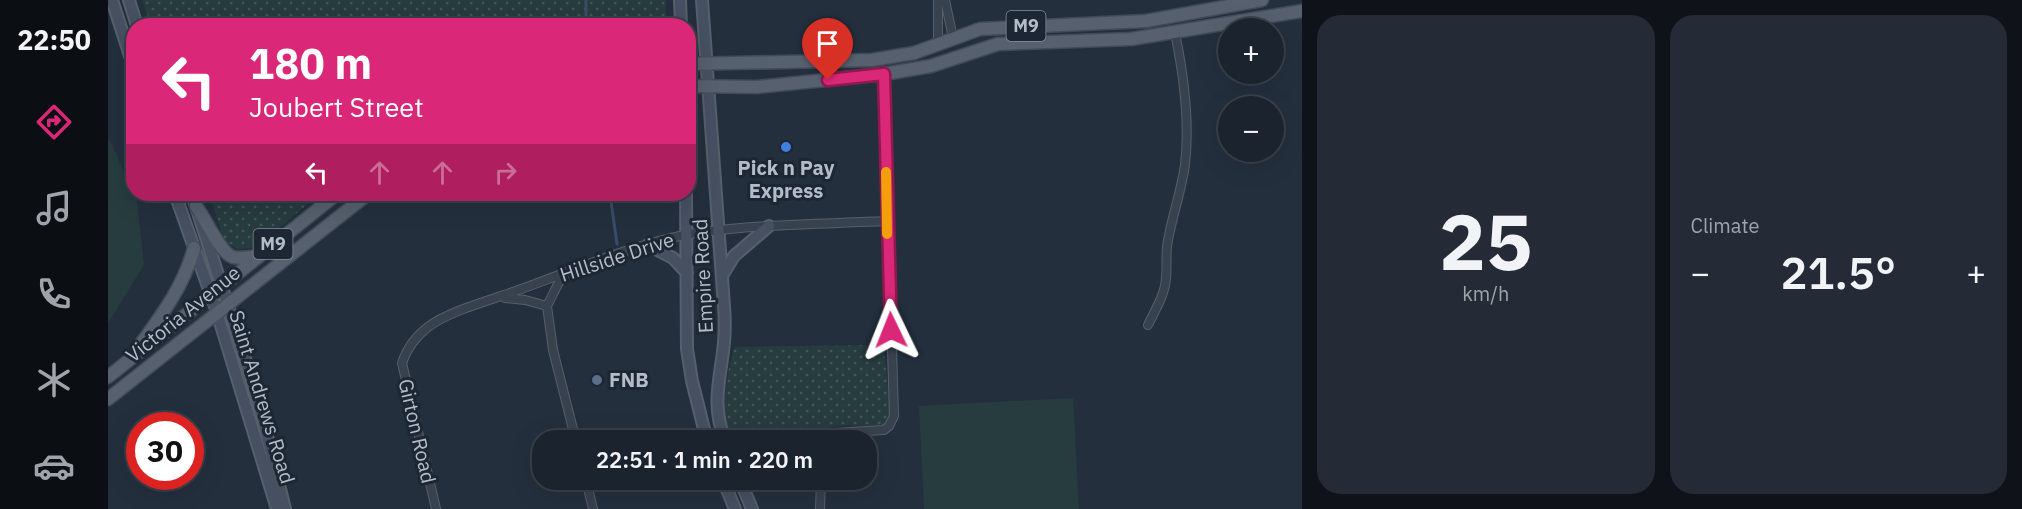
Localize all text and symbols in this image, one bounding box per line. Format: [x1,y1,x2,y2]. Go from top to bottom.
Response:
road number: M9 [1006,11,1046,41]
pin [802,18,853,80]
map controls [1218,18,1284,162]
button: + [1218,18,1284,84]
text: 22:50 [17,22,91,57]
icon: arrive [811,27,844,60]
text: 180 m [249,36,372,91]
icon: left [150,42,228,120]
text: Joubert Street [249,89,424,124]
button: − [1218,96,1284,162]
icon: directions [33,101,75,143]
marker: Pick n Pay Express [779,140,793,154]
place label: Pick n Pay Express [738,154,835,204]
icon: left [300,156,333,189]
icon: ahead [363,156,396,189]
icon: ahead [426,156,459,189]
icon: right [489,156,522,189]
icon: music [33,187,75,229]
text: 25 [1439,190,1533,291]
text: Climate [1691,212,1759,239]
street label: Empire Road [686,218,719,334]
street label: Hillside Drive [556,225,677,288]
road number: M9 [254,229,292,259]
text: 21.5° [1780,243,1896,301]
text: − [1691,251,1710,294]
text: + [1966,251,1986,294]
street label: Victoria Avenue [120,259,246,368]
icon: phone [33,273,75,315]
text: km/h [1462,280,1509,307]
position arrow [859,298,923,362]
street label: Saint Andrews Road [223,307,302,487]
icon: climate [33,359,75,401]
place label: FNB [609,366,649,393]
marker: FNB [590,373,604,387]
street label: Girton Road [392,376,443,486]
speed limit sign: 30 [126,412,204,490]
icon: car [33,445,75,487]
text: 22:51 · 1 min · 220 m [596,445,813,474]

